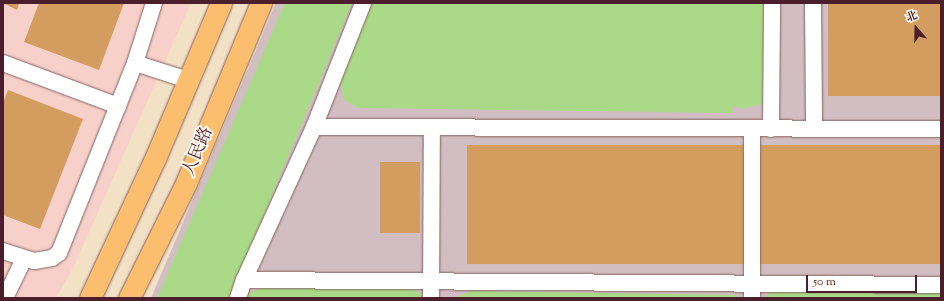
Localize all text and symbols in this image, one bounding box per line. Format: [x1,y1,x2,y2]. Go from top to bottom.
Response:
text: 北 [904,7,920,26]
north arrow [896,8,936,48]
street label: 人民路 [180,125,218,179]
scale bar [808,267,919,293]
text: 50 m [813,273,836,291]

